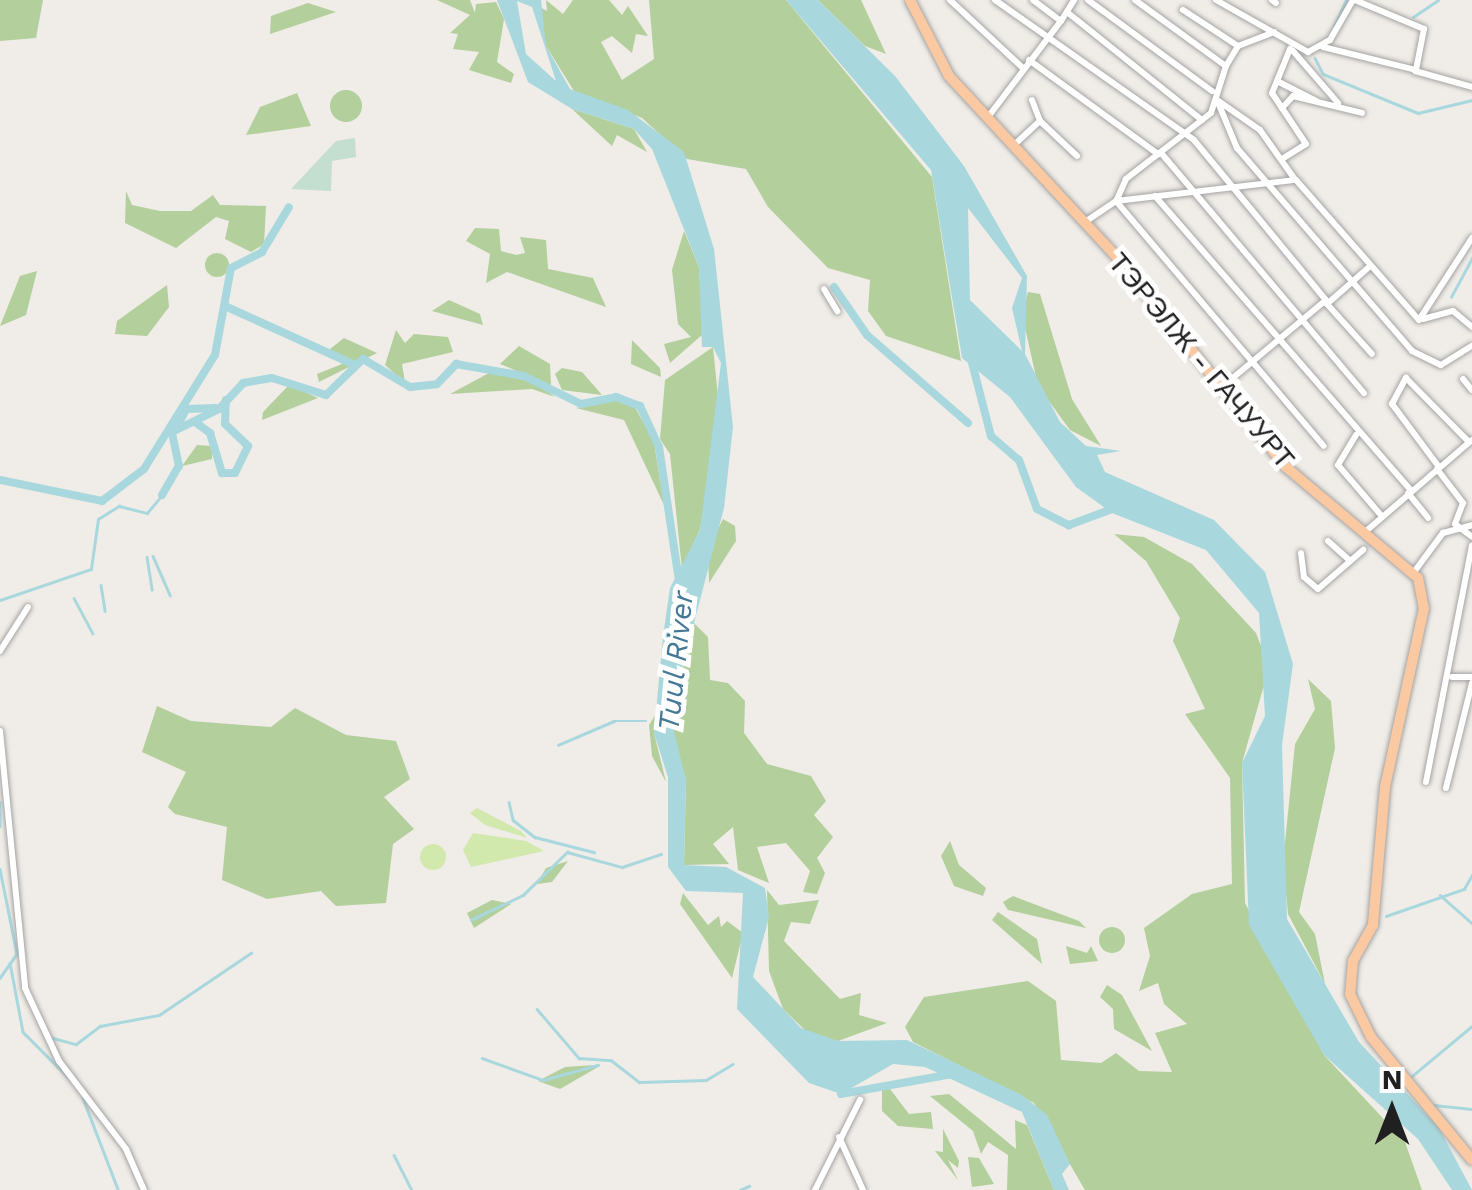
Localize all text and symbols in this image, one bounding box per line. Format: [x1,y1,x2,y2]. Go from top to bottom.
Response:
street label: ТЭРЭЛЖ - ГАЧУУРТ [1101,246,1301,476]
water label: Tuul River [651,589,701,733]
north arrow [1342,1060,1442,1160]
text: N [1382,1063,1402,1096]

